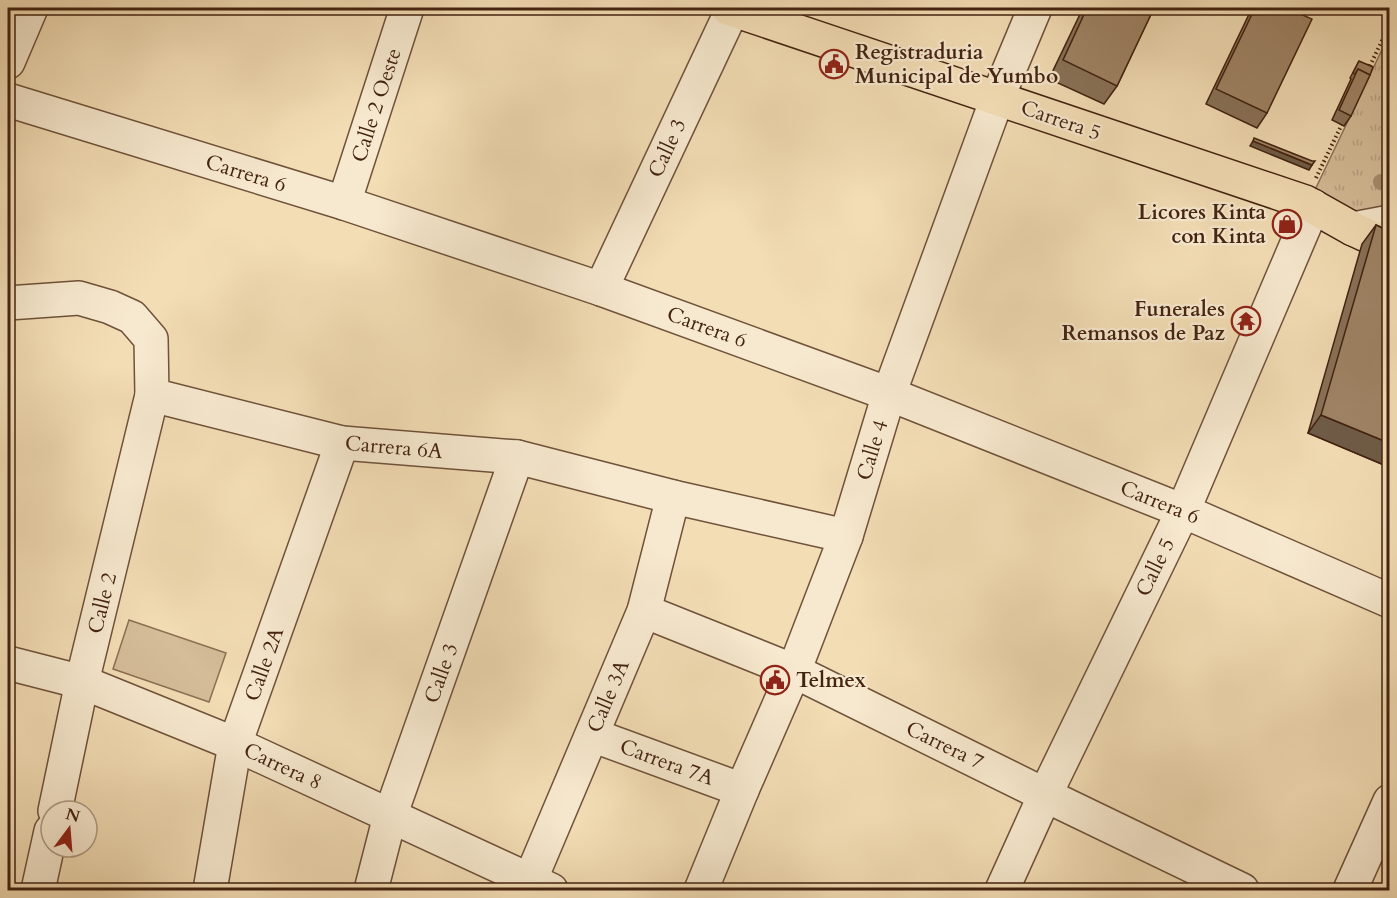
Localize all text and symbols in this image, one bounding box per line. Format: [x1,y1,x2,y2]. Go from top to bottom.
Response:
place label: Registraduria Municipal de Yumbo [855,38,1058,91]
street label: Calle 2 Oeste [344,44,409,166]
public building icon: Registraduria Municipal de Yumbo [818,48,850,80]
street label: Carrera 5 [1017,93,1105,148]
street label: Calle 3 [641,114,694,182]
street label: Carrera 6 [202,147,290,199]
place label: Licores Kinta con Kinta [1138,198,1267,251]
shop icon: Licores Kinta con Kinta [1271,208,1303,240]
place label: Funerales Remansos de Paz [1061,295,1226,348]
street label: Carrera 6 [663,300,751,355]
temple icon: Funerales Remansos de Paz [1230,305,1262,337]
street label: Calle 4 [850,416,895,484]
street label: Carrera 6A [344,429,444,466]
street label: Carrera 6 [1116,473,1204,531]
street label: Calle 5 [1129,533,1182,601]
street label: Calle 2 [81,569,124,637]
street label: Calle 2A [238,623,291,705]
street label: Calle 3 [417,639,466,707]
street label: Calle 3A [580,655,637,737]
public building icon: Telmex [759,664,791,696]
place label: Telmex [796,666,867,695]
street label: Carrera 7 [901,714,989,777]
street label: Carrera 7A [616,732,718,793]
street label: Carrera 8 [239,736,327,797]
north arrow [39,799,99,859]
text: N [63,803,83,828]

